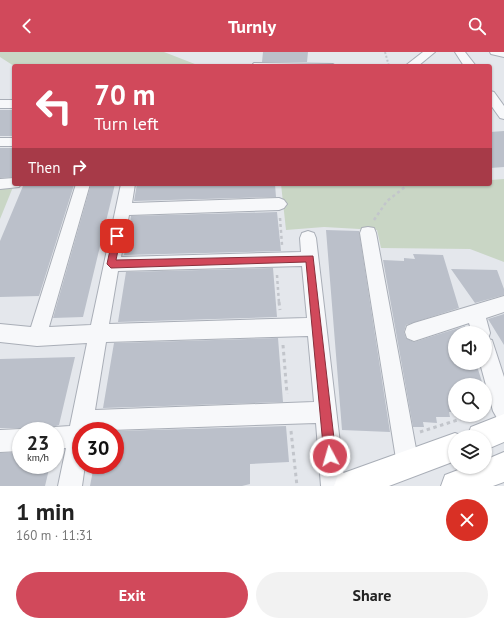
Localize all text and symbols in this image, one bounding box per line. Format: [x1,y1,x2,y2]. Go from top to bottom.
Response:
icon: back [16,15,38,37]
text: Turnly [228,15,276,38]
icon: search [466,15,488,37]
text: 70 m [94,76,155,113]
icon: left [28,80,80,132]
text: Turn left [94,112,159,135]
icon: right [68,156,90,178]
text: Then [28,158,60,177]
pin [100,219,134,253]
icon: arrive [106,225,128,247]
map controls [448,326,492,474]
button: sound [448,326,492,370]
button: search [448,378,492,422]
speed limit sign: 30 [72,422,124,474]
text: 23 [27,430,49,456]
button: layers [448,430,492,474]
position arrow [309,435,351,477]
text: km/h [27,451,49,464]
text: 1 min [16,496,75,527]
button: close [446,499,488,541]
text: 160 m · 11:31 [16,527,93,544]
button: Exit [16,572,248,618]
button: Share [256,572,488,618]

